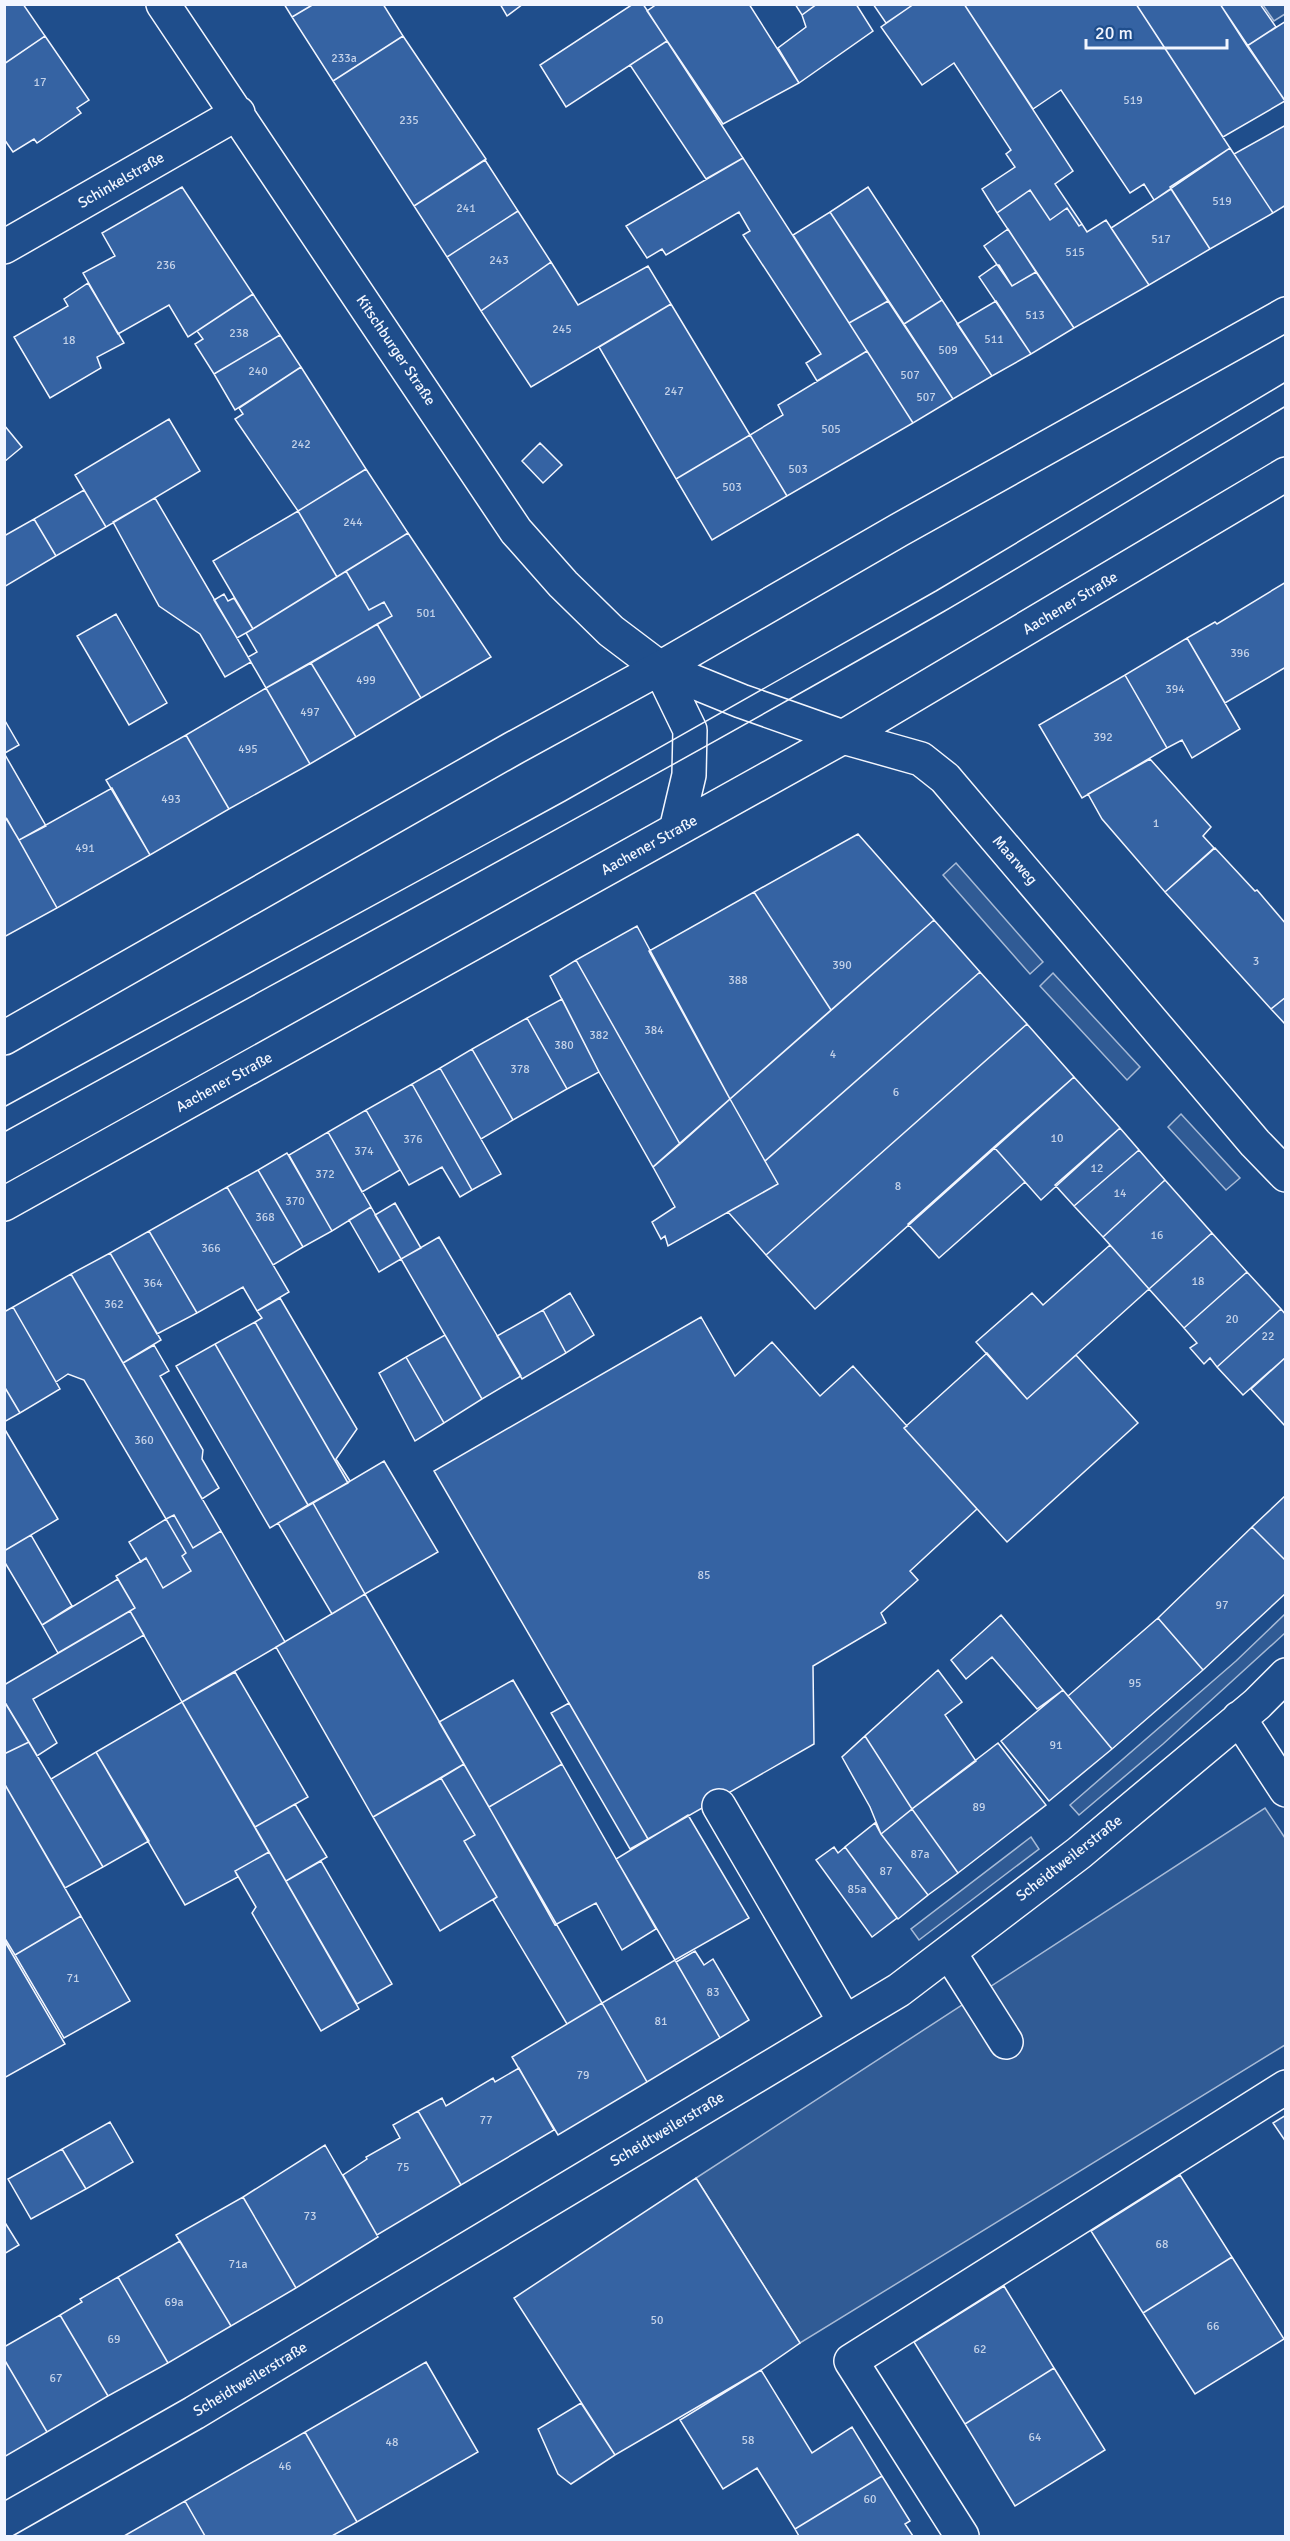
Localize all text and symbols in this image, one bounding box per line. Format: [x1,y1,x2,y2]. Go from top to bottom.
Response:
scale bar [1086,12,1227,50]
text: 20 m [1095,22,1133,44]
house number: 233a [331,51,357,66]
house number: 17 [34,75,46,90]
house number: 519 [1123,93,1143,108]
house number: 235 [399,113,419,128]
street label: Schinkelstraße [75,148,167,212]
house number: 519 [1212,194,1232,209]
house number: 241 [456,201,476,216]
house number: 517 [1151,232,1171,247]
house number: 515 [1065,245,1085,260]
house number: 243 [489,253,509,268]
house number: 236 [156,258,176,273]
street label: Kitschburger Straße [352,291,440,409]
house number: 513 [1025,308,1045,323]
house number: 245 [552,322,572,337]
house number: 238 [229,326,249,341]
house number: 511 [984,332,1004,347]
house number: 18 [63,333,75,348]
house number: 509 [938,343,958,358]
house number: 240 [248,364,268,379]
house number: 507 [900,368,920,383]
house number: 247 [664,384,684,399]
house number: 507 [916,390,936,405]
house number: 505 [821,422,841,437]
house number: 242 [291,437,311,452]
house number: 503 [788,462,808,477]
house number: 503 [722,480,742,495]
house number: 244 [343,515,363,530]
street label: Aachener Straße [1019,568,1121,638]
house number: 501 [416,606,436,621]
house number: 396 [1230,646,1250,661]
house number: 499 [356,673,376,688]
house number: 394 [1165,682,1185,697]
house number: 497 [300,705,320,720]
house number: 392 [1093,730,1113,745]
house number: 495 [238,742,258,757]
house number: 493 [161,792,181,807]
street label: Aachener Straße [598,811,700,879]
house number: 1 [1153,816,1159,831]
street label: Maarweg [989,832,1041,888]
house number: 491 [75,841,95,856]
house number: 3 [1253,954,1259,969]
house number: 390 [832,958,852,973]
house number: 388 [728,973,748,988]
house number: 384 [644,1023,664,1038]
house number: 382 [589,1028,609,1043]
house number: 380 [554,1038,574,1053]
house number: 4 [830,1047,837,1062]
street label: Aachener Straße [173,1048,275,1116]
house number: 378 [510,1062,530,1077]
house number: 6 [893,1085,899,1100]
house number: 10 [1051,1131,1063,1146]
house number: 376 [403,1132,423,1147]
house number: 374 [354,1144,374,1159]
house number: 12 [1091,1161,1103,1176]
house number: 372 [315,1167,335,1182]
house number: 8 [895,1179,901,1194]
house number: 14 [1114,1186,1127,1201]
house number: 370 [285,1194,305,1209]
house number: 368 [255,1210,275,1225]
house number: 16 [1151,1228,1163,1243]
house number: 366 [201,1241,221,1256]
house number: 18 [1192,1274,1204,1289]
house number: 364 [143,1276,163,1291]
house number: 362 [104,1297,124,1312]
house number: 20 [1226,1312,1238,1327]
house number: 22 [1262,1329,1274,1344]
house number: 360 [134,1433,154,1448]
house number: 85 [698,1568,710,1583]
house number: 97 [1216,1598,1228,1613]
house number: 95 [1129,1676,1141,1691]
house number: 91 [1050,1738,1062,1753]
house number: 89 [973,1800,985,1815]
street label: Scheidtweilerstraße [1012,1811,1126,1905]
house number: 87a [910,1847,930,1862]
house number: 87 [880,1864,892,1879]
house number: 85a [847,1882,867,1897]
house number: 71 [67,1971,79,1986]
house number: 83 [707,1985,719,2000]
house number: 81 [655,2014,667,2029]
house number: 79 [577,2068,589,2083]
street label: Scheidtweilerstraße [607,2088,727,2170]
house number: 77 [480,2113,492,2128]
house number: 75 [397,2160,409,2175]
house number: 73 [304,2209,316,2224]
house number: 68 [1156,2237,1168,2252]
house number: 71a [228,2257,248,2272]
house number: 69a [164,2295,184,2310]
house number: 50 [651,2313,663,2328]
house number: 66 [1207,2319,1219,2334]
house number: 69 [108,2332,120,2347]
street label: Scheidtweilerstraße [190,2338,310,2420]
house number: 62 [974,2342,986,2357]
house number: 67 [50,2371,62,2386]
house number: 64 [1029,2430,1042,2445]
house number: 58 [742,2433,754,2448]
house number: 48 [386,2435,398,2450]
house number: 46 [279,2459,291,2474]
house number: 60 [864,2492,876,2507]

